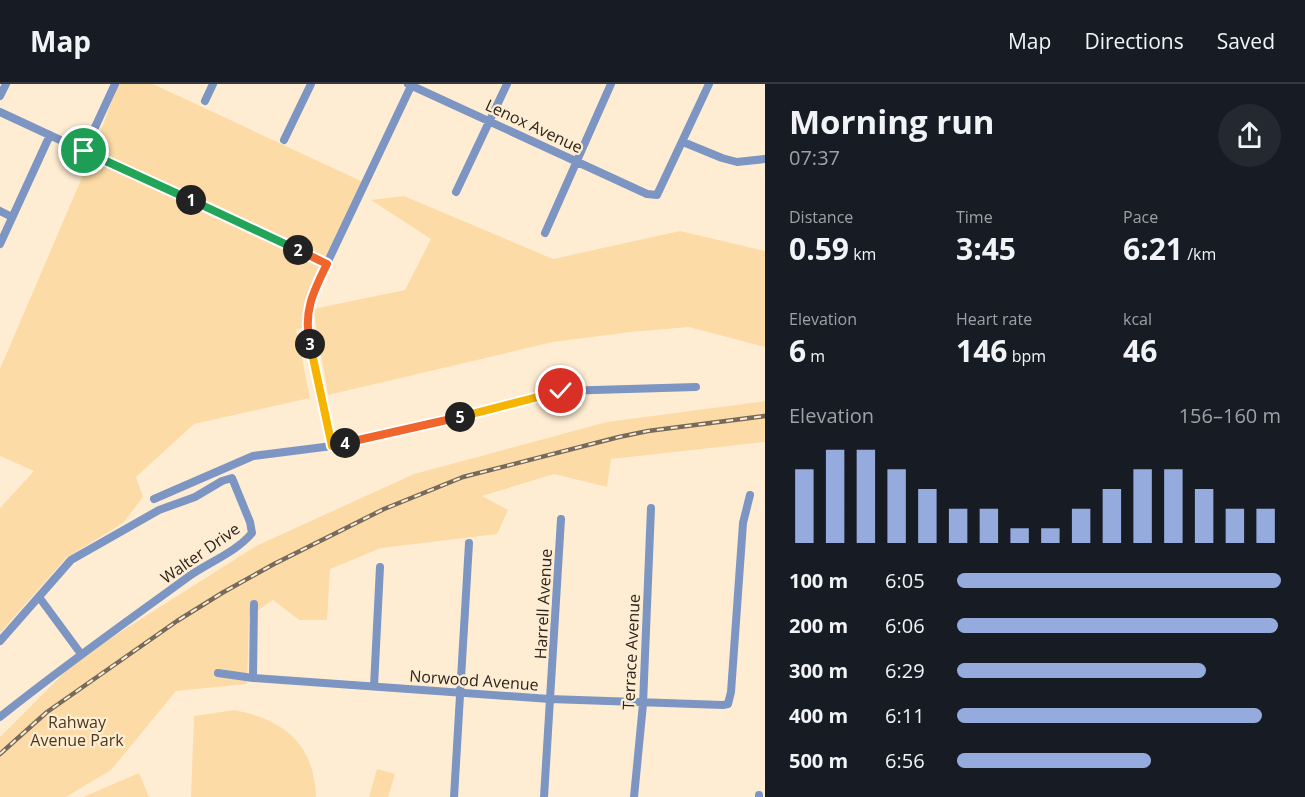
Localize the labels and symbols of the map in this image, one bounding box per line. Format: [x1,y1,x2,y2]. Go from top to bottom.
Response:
street label: Lenox Avenue [482,94,586,158]
pin [58,125,109,176]
pin: 1 [176,185,206,215]
pin: 2 [283,235,313,265]
pin: 3 [295,329,325,359]
pin [535,365,586,416]
pin: 5 [445,402,475,432]
pin: 4 [330,428,360,458]
street label: Walter Drive [156,518,244,588]
street label: Harrell Avenue [529,548,557,660]
street label: Terrace Avenue [617,593,645,711]
street label: Norwood Avenue [409,665,539,695]
park label: Rahway Avenue Park [30,711,124,751]

